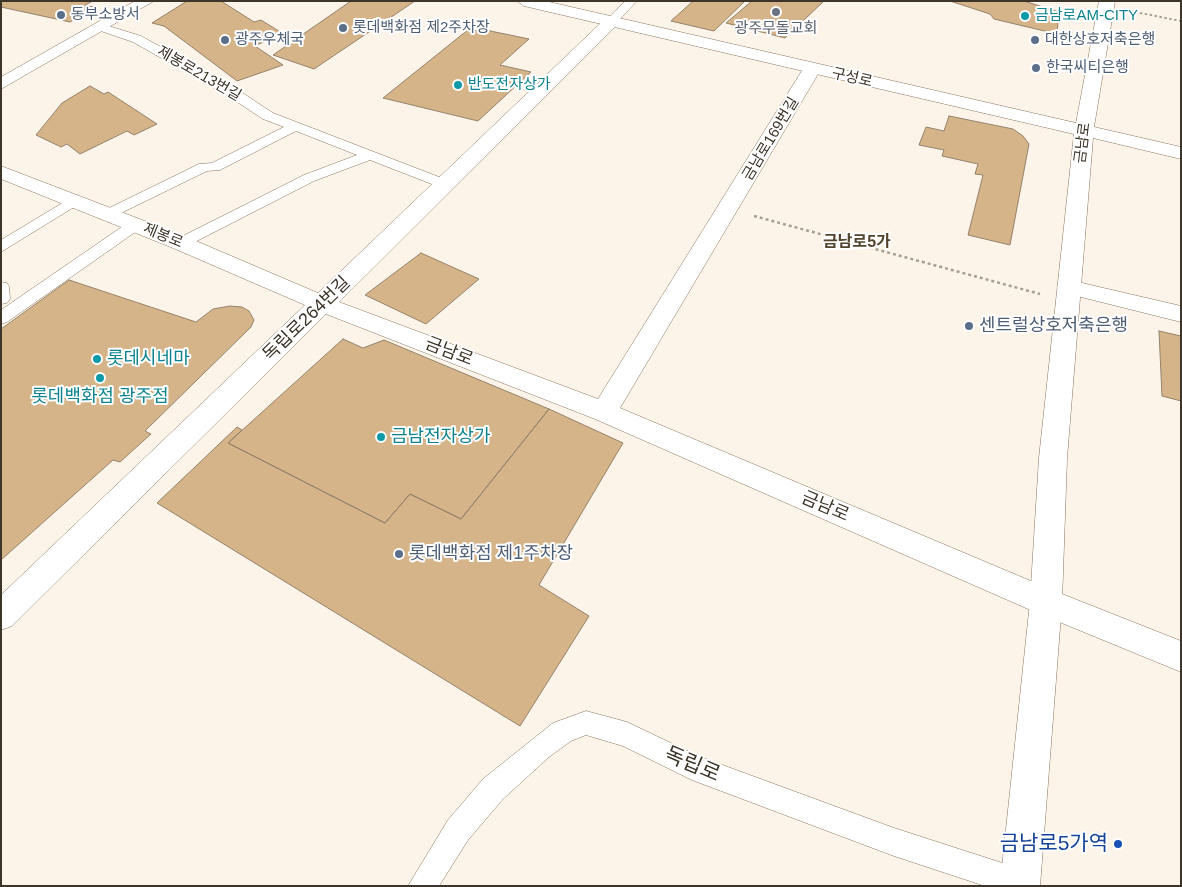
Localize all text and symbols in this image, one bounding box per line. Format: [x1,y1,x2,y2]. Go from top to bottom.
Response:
place label: 동부소방서 [71,6,140,24]
marker: 광주무돌교회 [770,6,782,18]
place label: 금남로AM-CITY [1035,7,1138,25]
marker: 동부소방서 [55,9,67,21]
marker: 금남로AM-CITY [1019,10,1031,22]
place label: 롯데백화점 제2주차장 [353,19,490,37]
place label: 광주무돌교회 [735,20,817,38]
marker: 롯데백화점 제2주차장 [337,22,349,34]
place label: 광주우체국 [235,31,304,49]
place label: 대한상호저축은행 [1045,31,1155,49]
marker: 광주우체국 [219,34,231,46]
marker: 대한상호저축은행 [1029,34,1041,46]
street label: 제봉로213번길 [154,43,244,105]
place label: 한국씨티은행 [1046,59,1129,77]
marker: 한국씨티은행 [1030,62,1042,74]
street label: 구성로 [830,65,874,91]
place label: 반도전자상가 [468,76,551,94]
marker: 반도전자상가 [452,79,464,91]
street label: 금남로169번길 [739,94,803,184]
street label: 금남로 [1072,121,1094,165]
street label: 제봉로 [140,220,186,252]
district label: 금남로5가 [823,233,891,253]
street label: 독립로264번길 [259,272,355,366]
place label: 센트럴상호저축은행 [979,315,1128,337]
marker: 센트럴상호저축은행 [963,320,975,332]
street label: 금남로 [422,333,476,371]
place label: 롯데시네마 [107,348,190,370]
marker: 롯데시네마 [91,353,103,365]
marker: 롯데백화점 광주점 [94,372,106,384]
place label: 롯데백화점 광주점 [31,386,169,408]
place label: 금남전자상가 [391,426,490,448]
marker: 금남전자상가 [375,431,387,443]
street label: 금남로 [798,487,852,527]
place label: 롯데백화점 제1주차장 [409,543,573,565]
marker: 롯데백화점 제1주차장 [393,548,405,560]
street label: 독립로 [660,742,724,788]
place label: 금남로5가역 [1000,831,1108,857]
marker: 금남로5가역 [1112,838,1124,850]

